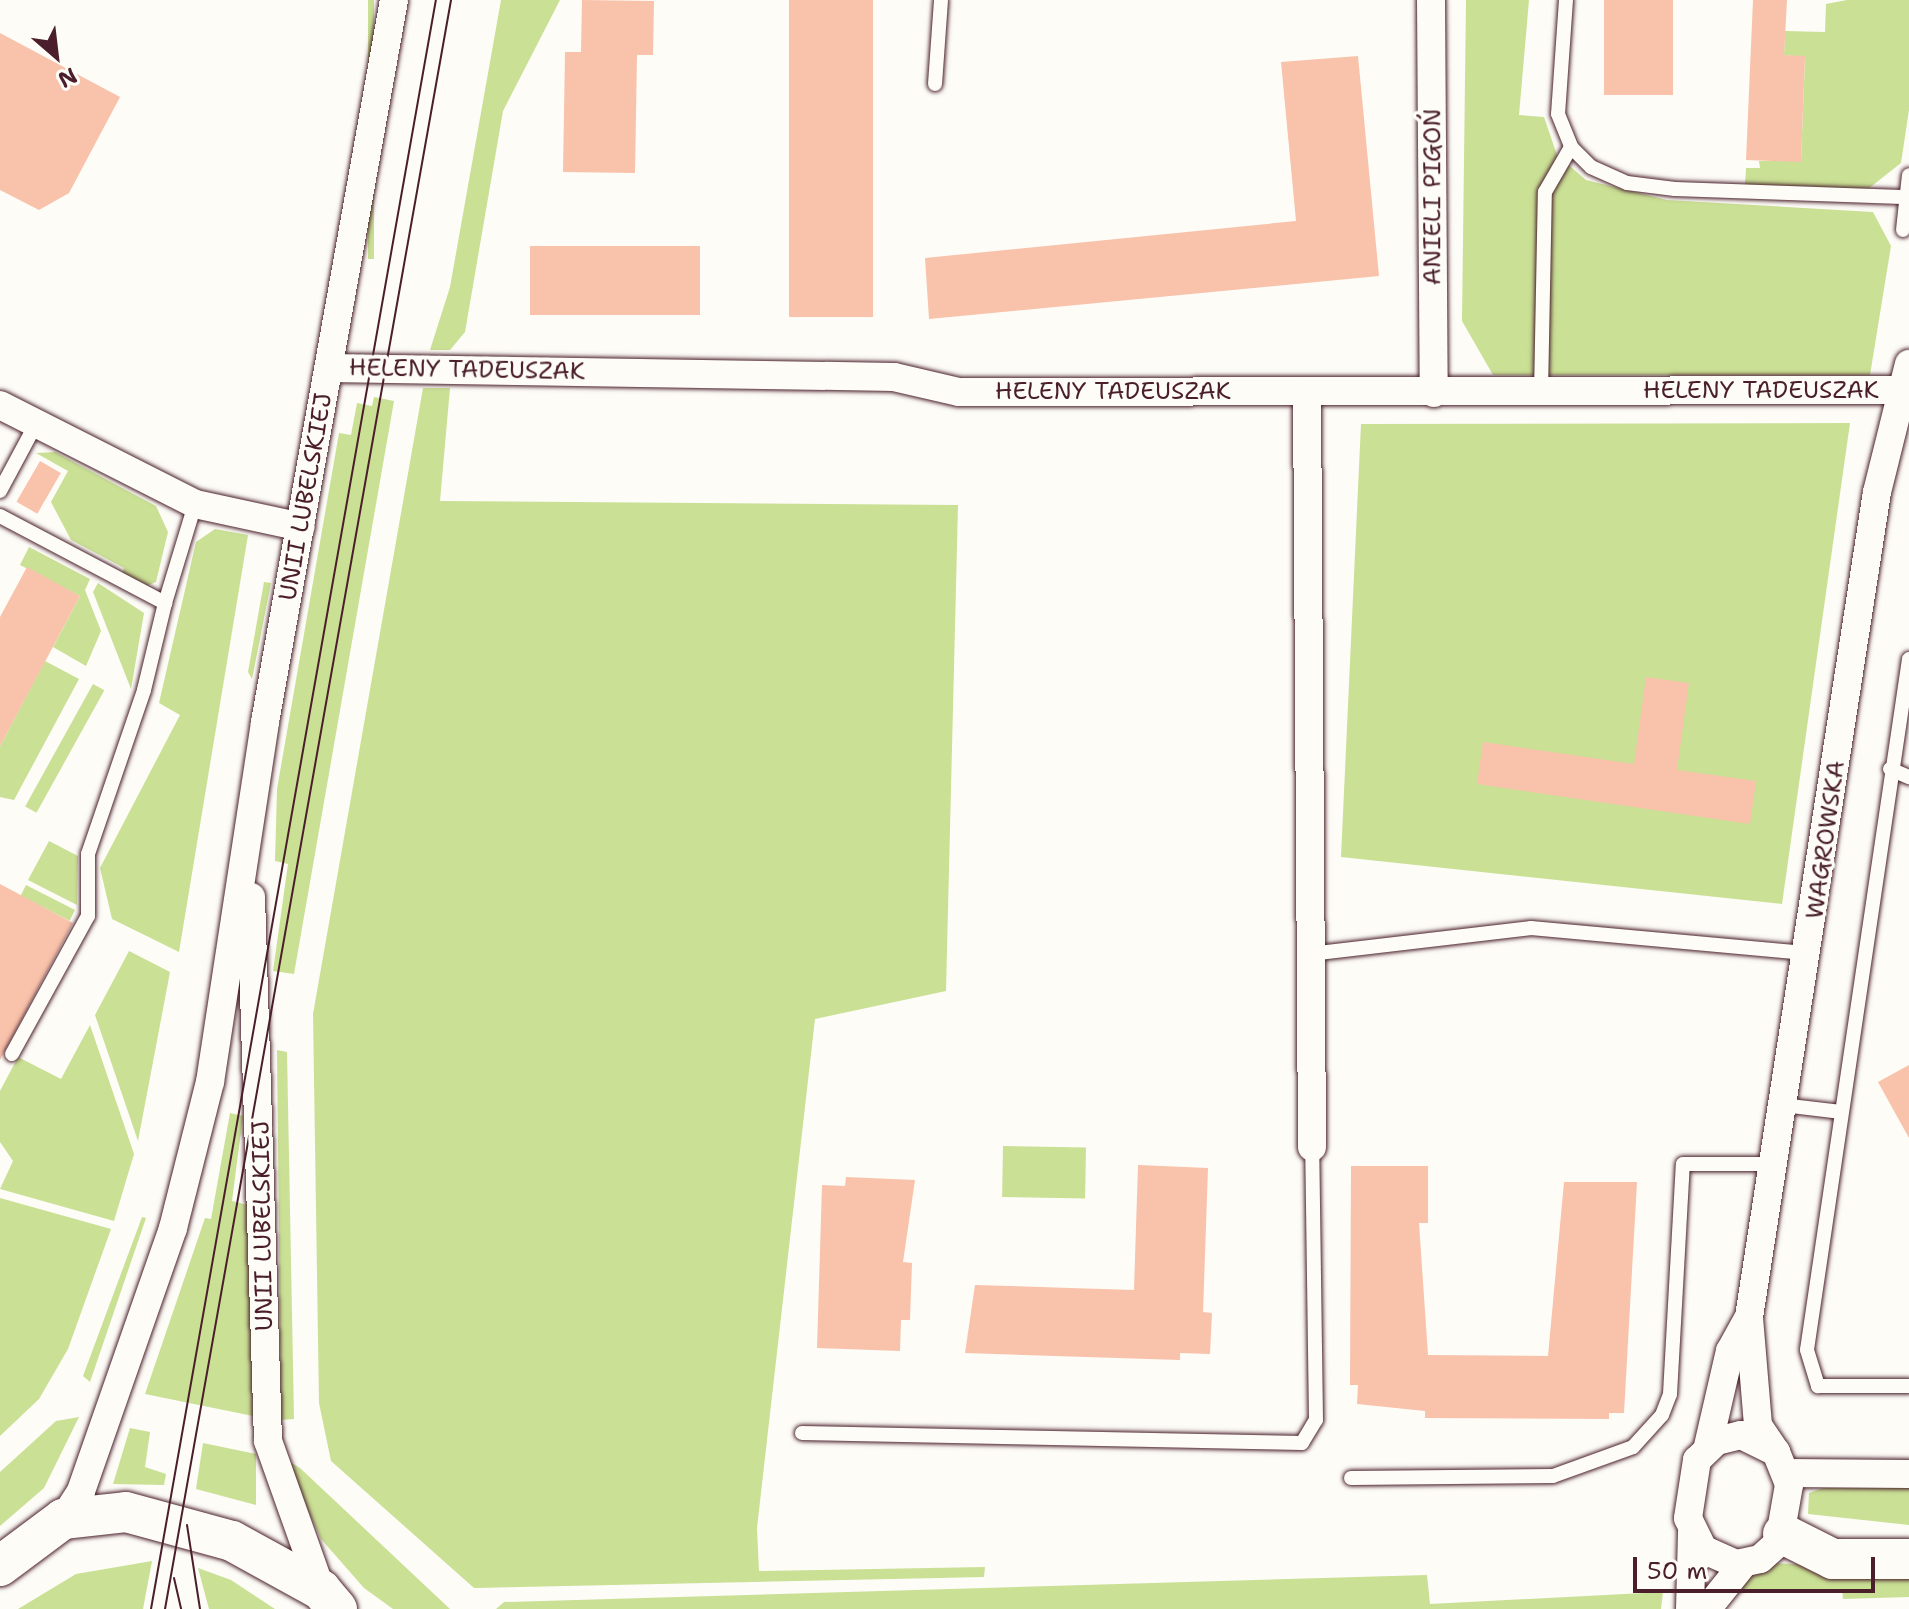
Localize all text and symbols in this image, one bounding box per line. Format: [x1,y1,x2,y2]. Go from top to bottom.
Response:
north arrow [16,16,96,96]
text: N [53,61,82,95]
street label: ANIELI PIGOŃ [1419,109,1447,285]
street label: HELENY TADEUSZAK [349,354,585,386]
street label: HELENY TADEUSZAK [1643,377,1879,405]
street label: HELENY TADEUSZAK [995,378,1231,406]
street label: UNII LUBELSKIEJ [274,391,338,603]
street label: WAGROWSKA [1801,759,1851,921]
street label: UNII LUBELSKIEJ [247,1121,279,1331]
scale bar [1637,1541,1879,1591]
text: 50 m [1647,1555,1707,1587]

